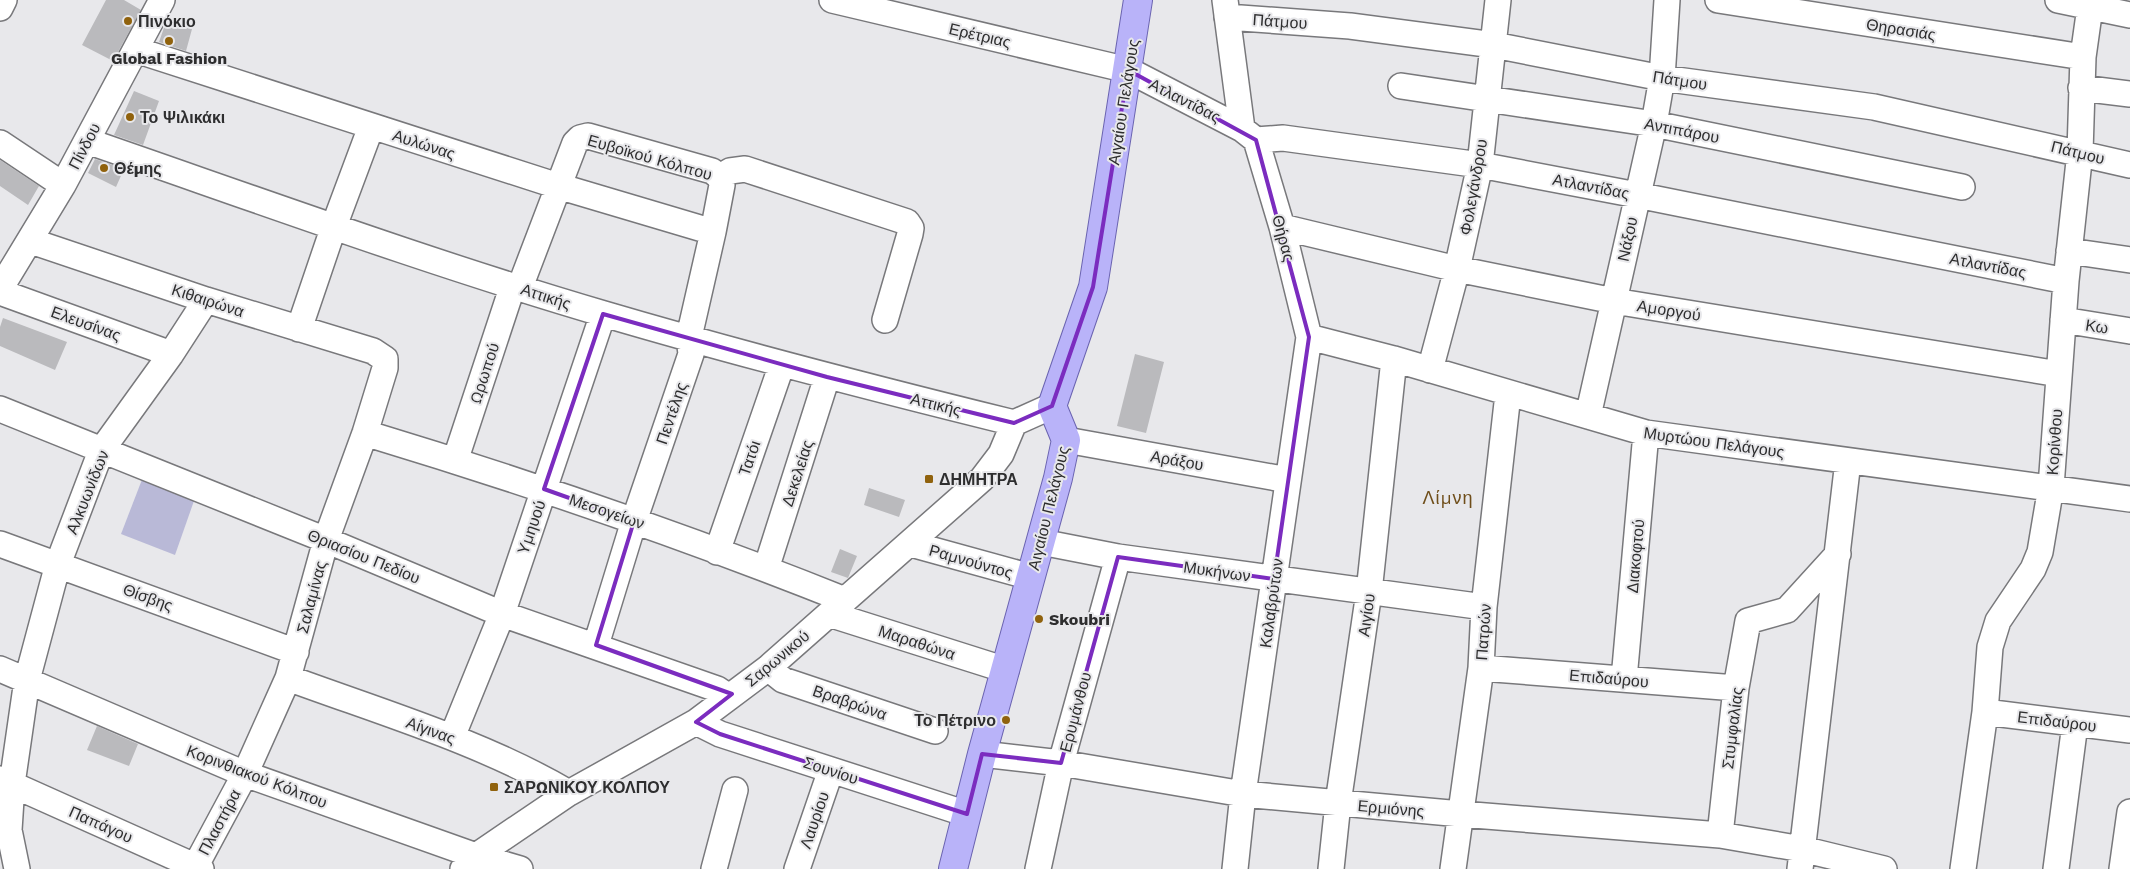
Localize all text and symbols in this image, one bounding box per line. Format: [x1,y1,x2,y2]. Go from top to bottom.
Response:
street label: Πάτμου [1252,10,1308,33]
place label: Πινόκιο [138,12,196,31]
marker: Πινόκιο [122,15,134,27]
street label: Θηρασιάς [1865,15,1937,44]
street label: Ερέτριας [947,19,1013,52]
marker: Global Fashion [163,35,175,47]
street label: Αιγαίου Πελάγους [1104,38,1143,166]
place label: Global Fashion [111,49,227,68]
street label: Πάτμου [1651,67,1708,94]
street label: Ατλαντίδας [1146,74,1224,127]
place label: Το Ψιλικάκι [140,108,225,127]
marker: Το Ψιλικάκι [124,111,136,123]
street label: Αντιπάρου [1643,114,1721,147]
street label: Πίνδου [64,120,104,173]
street label: Αυλώνας [390,125,458,164]
street label: Ευβοϊκού Κόλπου [585,131,714,184]
street label: Φολεγάνδρου [1456,137,1491,237]
street label: Πάτμου [2049,137,2107,168]
place label: Θέμης [114,159,162,178]
marker: Θέμης [98,162,110,174]
street label: Ατλαντίδας [1551,170,1631,203]
street label: Θήρας [1268,213,1299,264]
street label: Νάξου [1613,215,1641,263]
street label: Ατλαντίδας [1948,249,2028,282]
street label: Αττικής [518,279,574,314]
street label: Κιθαιρώνα [169,280,246,321]
street label: Αμοργού [1636,296,1702,325]
street label: Ελευσίνας [48,302,124,345]
street label: Κω [2084,315,2110,338]
street label: Ωρωπού [466,340,503,406]
street label: Πεντέλης [652,379,691,447]
street label: Αττικής [909,389,963,420]
street label: Κορίνθου [2043,408,2066,476]
street label: Μυρτώου Πελάγους [1642,423,1786,462]
street label: Δεκελείας [778,437,817,509]
street label: Τατόι [735,438,764,478]
street label: Αιγαίου Πελάγους [1024,444,1073,572]
street label: Αράξου [1149,446,1205,474]
street label: Αλκυωνίδων [62,447,113,537]
place label: ΔΗΜΗΤΡΑ [939,470,1018,489]
marker: ΔΗΜΗΤΡΑ [923,473,935,485]
district label: Λίμνη [1422,487,1474,508]
street label: Μεσογείων [567,490,647,533]
street label: Υμηυού [513,498,550,557]
street label: Διακοφτού [1623,518,1648,594]
street label: Θριασίου Πεδίου [305,525,423,588]
street label: Ραμνούντος [927,540,1015,583]
street label: Μυκήνων [1182,557,1252,586]
street label: Καλαβρύτων [1256,557,1287,649]
street label: Σαλαμίνας [293,558,330,636]
street label: Θίσβης [120,580,176,615]
street label: Αιγίου [1354,592,1379,638]
street label: Πατρών [1472,603,1495,661]
place label: Skoubri [1049,610,1110,629]
marker: Skoubri [1033,613,1045,625]
street label: Μαραθώνα [876,621,958,664]
street label: Σαρωνικού [741,626,813,691]
street label: Επιδαύρου [1568,666,1649,691]
street label: Ερυμάνθου [1056,670,1095,754]
street label: Βραβρώνα [810,681,889,724]
street label: Στυμφαλίας [1718,686,1747,770]
street label: Επιδαύρου [2016,707,2098,736]
place label: Το Πέτρινο [914,711,996,730]
street label: Αίγινας [404,713,458,748]
marker: Το Πέτρινο [1000,714,1012,726]
street label: Κορινθιακού Κόλπου [184,741,330,812]
street label: Σουνίου [801,753,861,788]
place label: ΣΑΡΩΝΙΚΟΥ ΚΟΛΠΟΥ [504,778,670,797]
marker: ΣΑΡΩΝΙΚΟΥ ΚΟΛΠΟΥ [488,781,500,793]
street label: Πλαστήρα [194,786,245,858]
street label: Λαυρίου [796,789,833,851]
street label: Ερμιόνης [1357,796,1425,821]
street label: Παπάγου [66,802,135,847]

